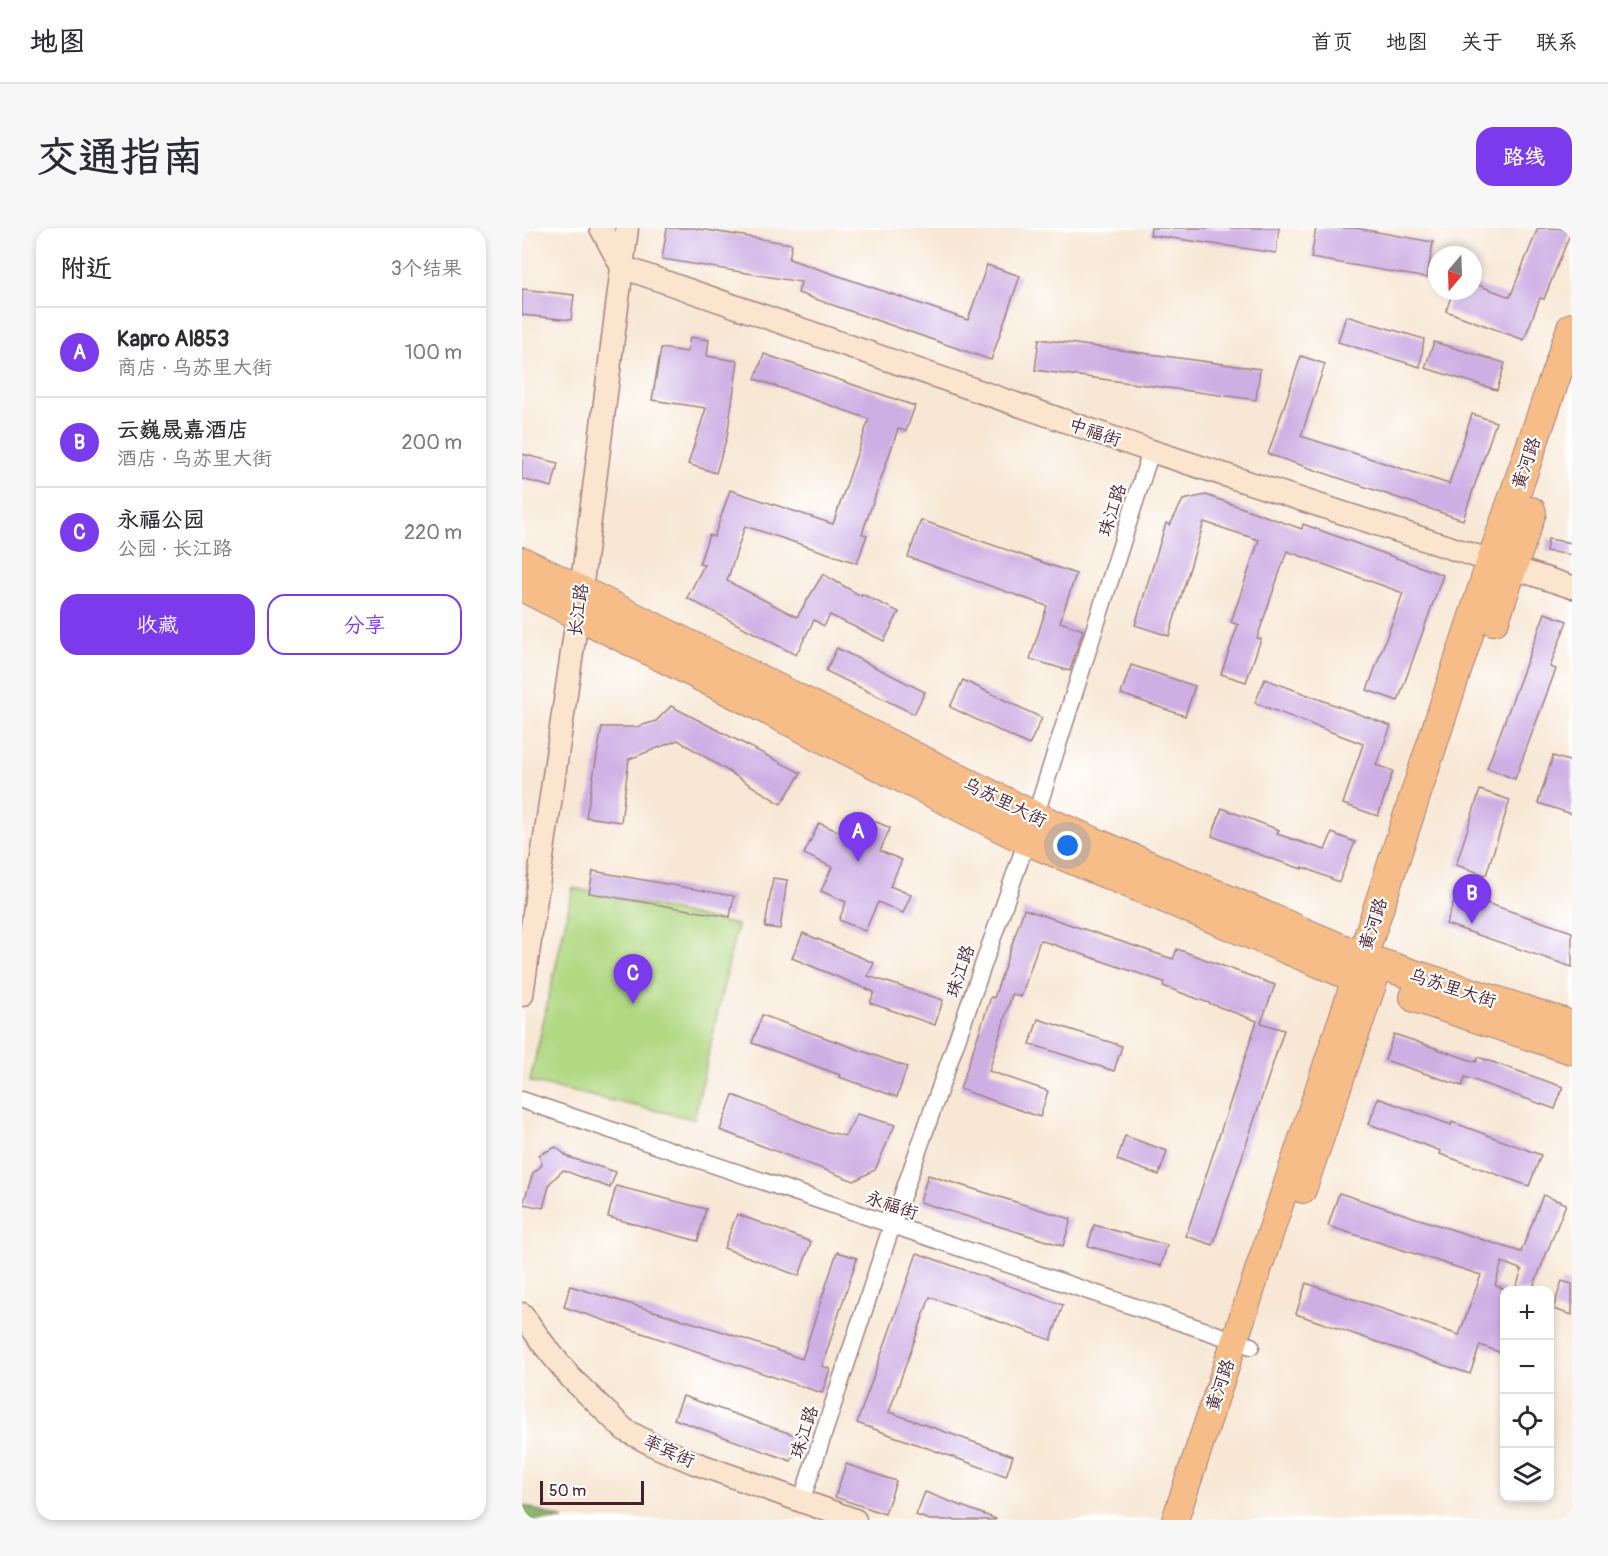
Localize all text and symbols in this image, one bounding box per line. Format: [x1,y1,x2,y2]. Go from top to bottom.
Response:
text: 地图 [30,25,86,60]
text: 首页 [1311,29,1353,56]
text: 地图 [1386,29,1428,56]
text: 关于 [1461,29,1503,56]
text: 联系 [1536,29,1578,56]
button: 路线 [1476,127,1572,186]
text: 交通指南 [36,132,204,184]
north arrow [1428,246,1482,300]
text: 附近 [60,253,112,285]
text: 3个结果 [391,256,462,281]
text: Карго Al853 [117,325,229,353]
text: A [73,340,86,365]
text: 100 m [405,340,462,365]
text: 商店 · 乌苏里大街 [117,355,272,380]
street label: 中福街 [1066,413,1124,452]
text: 云巍晟嘉酒店 [117,416,249,444]
text: B [74,430,85,455]
text: 200 m [401,430,462,455]
street label: 黄河路 [1507,434,1546,492]
text: 酒店 · 乌苏里大街 [117,446,272,471]
street label: 珠江路 [1093,481,1132,539]
text: 永福公园 [117,506,205,534]
text: C [73,520,86,545]
text: 220 m [404,520,462,545]
text: 公园 · 长江路 [117,536,232,561]
street label: 长江路 [563,582,594,638]
button: 收藏 [60,594,255,655]
button: 分享 [267,594,462,655]
street label: 乌苏里大街 [959,772,1050,833]
pin: A [838,812,878,862]
your location [1053,831,1082,860]
pin: B [1452,874,1492,924]
street label: 黄河路 [1354,895,1393,953]
street label: 珠江路 [941,942,980,1000]
pin: C [614,954,652,1004]
street label: 乌苏里大街 [1406,964,1499,1013]
street label: 永福街 [863,1186,921,1225]
map controls [1500,1286,1554,1502]
button: + [1500,1286,1554,1340]
button: − [1500,1340,1554,1394]
street label: 黄河路 [1201,1356,1240,1414]
button: locate [1500,1394,1554,1448]
street label: 珠江路 [785,1403,824,1461]
street label: 率宾街 [639,1430,698,1473]
button: layers [1500,1448,1554,1502]
scale bar [540,1478,644,1506]
text: 50 m [549,1481,586,1501]

